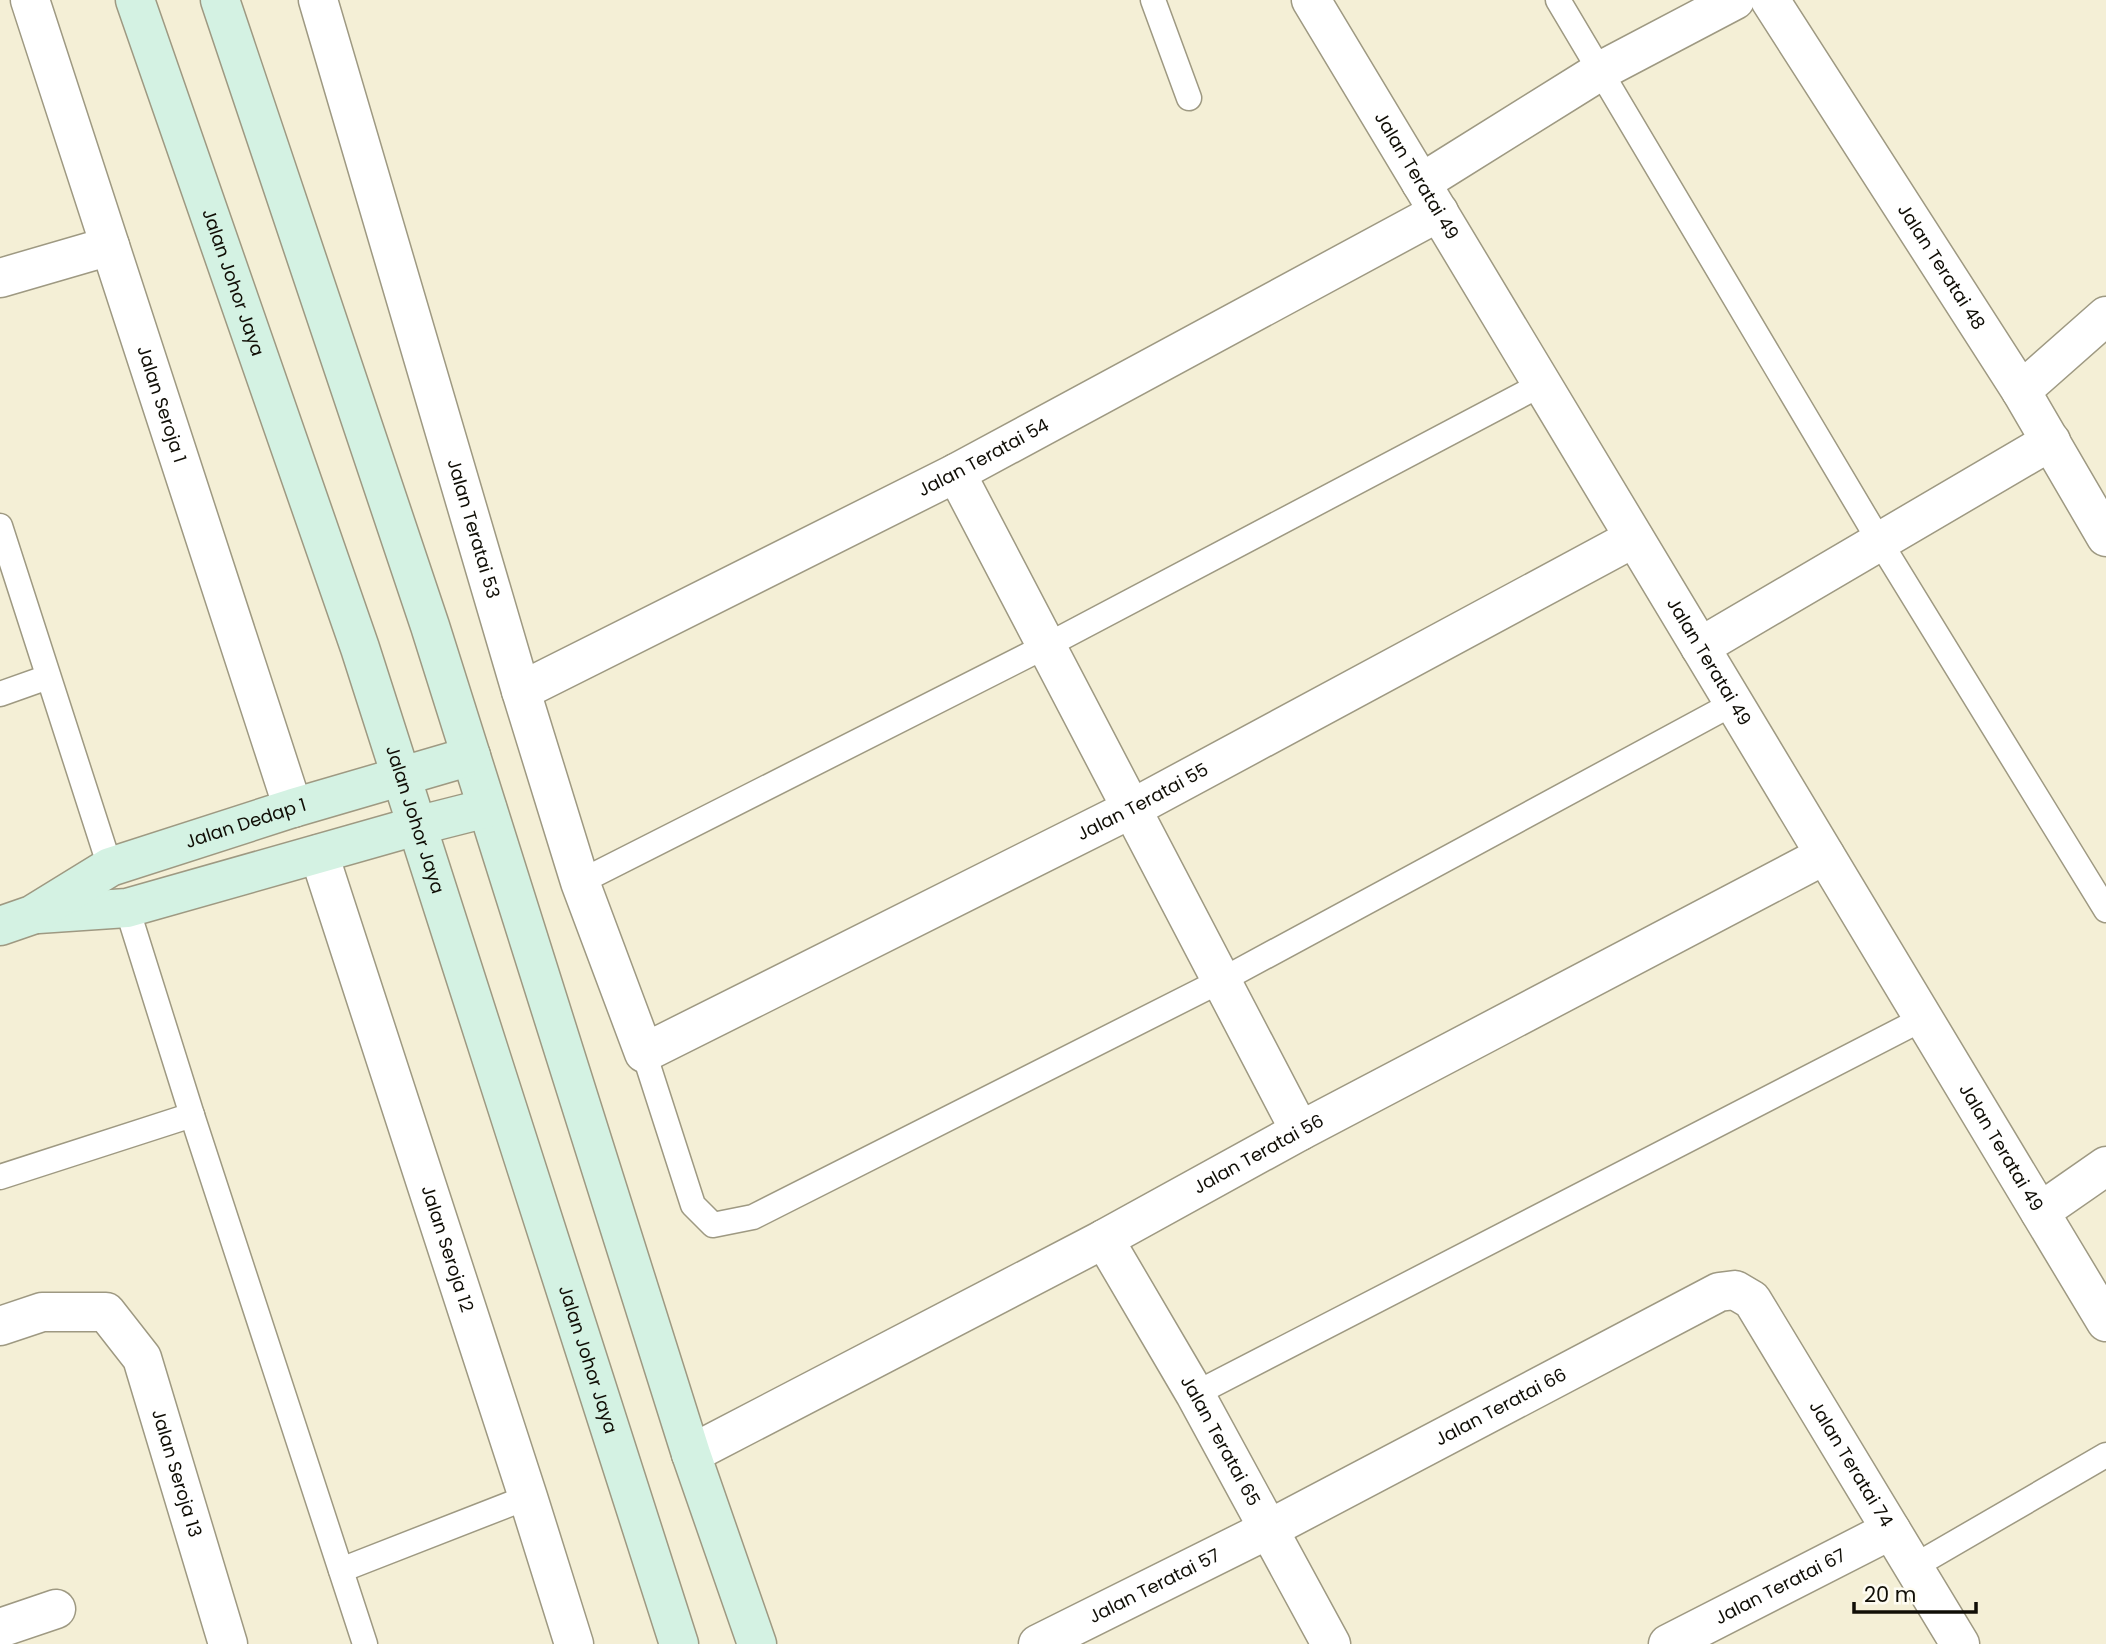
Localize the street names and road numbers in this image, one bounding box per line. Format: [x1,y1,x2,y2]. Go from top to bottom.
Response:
street label: Jalan Teratai 49 [1369,107,1465,244]
street label: Jalan Teratai 48 [1892,199,1991,334]
street label: Jalan Johor Jaya [196,205,271,359]
street label: Jalan Seroja 1 [131,342,193,466]
street label: Jalan Teratai 54 [913,412,1053,502]
street label: Jalan Teratai 53 [441,456,506,601]
street label: Jalan Teratai 49 [1661,593,1757,730]
street label: Jalan Johor Jaya [380,742,451,897]
street label: Jalan Teratai 55 [1072,757,1213,846]
street label: Jalan Dedap 1 [182,792,309,854]
street label: Jalan Teratai 49 [1953,1079,2050,1216]
street label: Jalan Teratai 56 [1189,1108,1328,1199]
street label: Jalan Seroja 12 [415,1182,480,1315]
street label: Jalan Johor Jaya [553,1282,624,1437]
street label: Jalan Teratai 66 [1430,1362,1571,1451]
street label: Jalan Teratai 65 [1175,1371,1267,1510]
street label: Jalan Teratai 74 [1804,1396,1899,1532]
street label: Jalan Seroja 13 [146,1406,208,1540]
street label: Jalan Teratai 57 [1084,1542,1224,1629]
street label: Jalan Teratai 67 [1710,1542,1850,1630]

